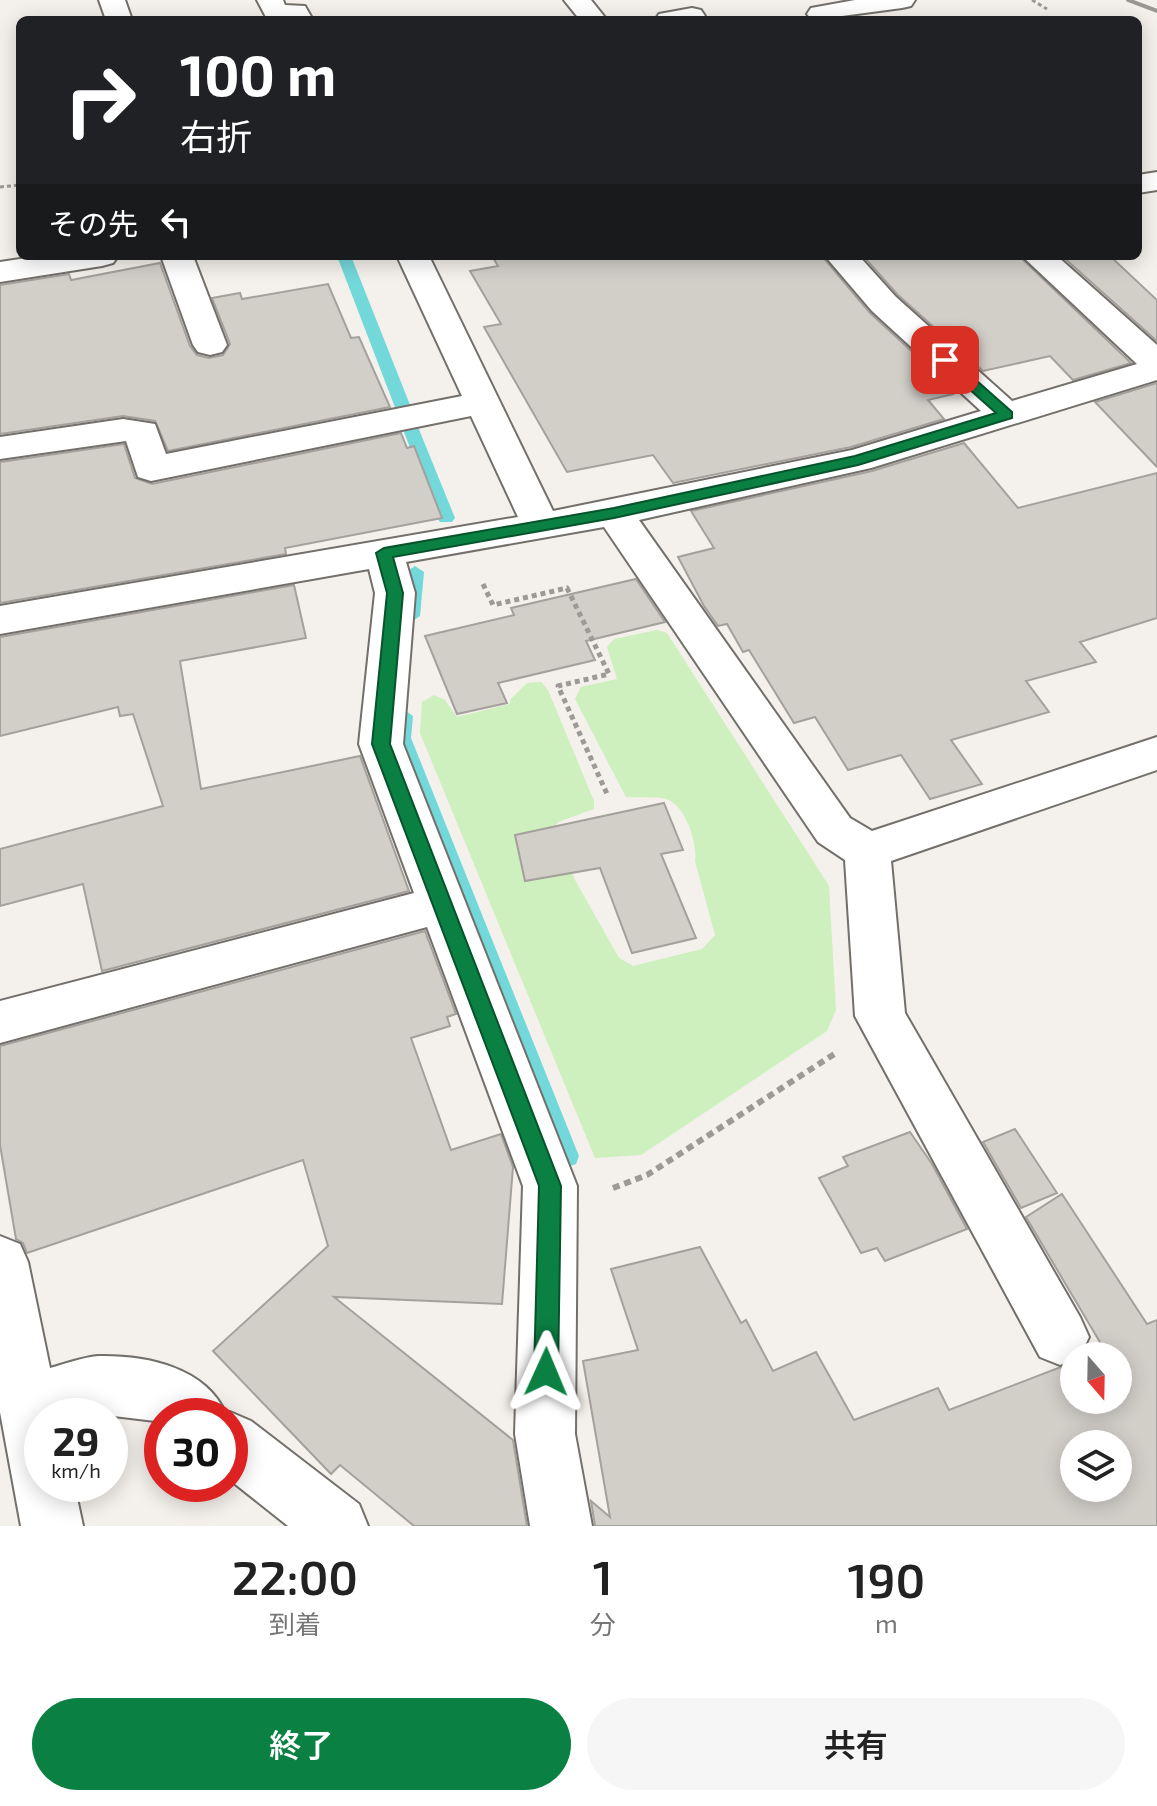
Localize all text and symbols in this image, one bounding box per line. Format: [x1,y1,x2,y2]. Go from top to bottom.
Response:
text: 100 m [180,40,336,107]
icon: right [48,48,152,152]
text: 右折 [180,114,252,157]
icon: left [154,200,198,244]
text: その先 [48,205,138,241]
pin [911,326,979,394]
icon: arrive [923,338,967,382]
position arrow [504,1330,588,1414]
north arrow [1060,1342,1132,1414]
map controls [1060,1342,1132,1502]
speed limit sign: 30 [144,1398,248,1502]
text: 29 [53,1416,99,1464]
button: layers [1060,1430,1132,1502]
text: km/h [51,1458,101,1482]
text: 22:00 [232,1547,358,1605]
text: 1 [593,1547,613,1605]
text: 190 [848,1550,925,1608]
text: m [875,1607,898,1638]
text: 到着 [269,1608,321,1639]
text: 分 [590,1608,616,1639]
button: 終了 [32,1698,571,1790]
button: 共有 [587,1698,1125,1790]

